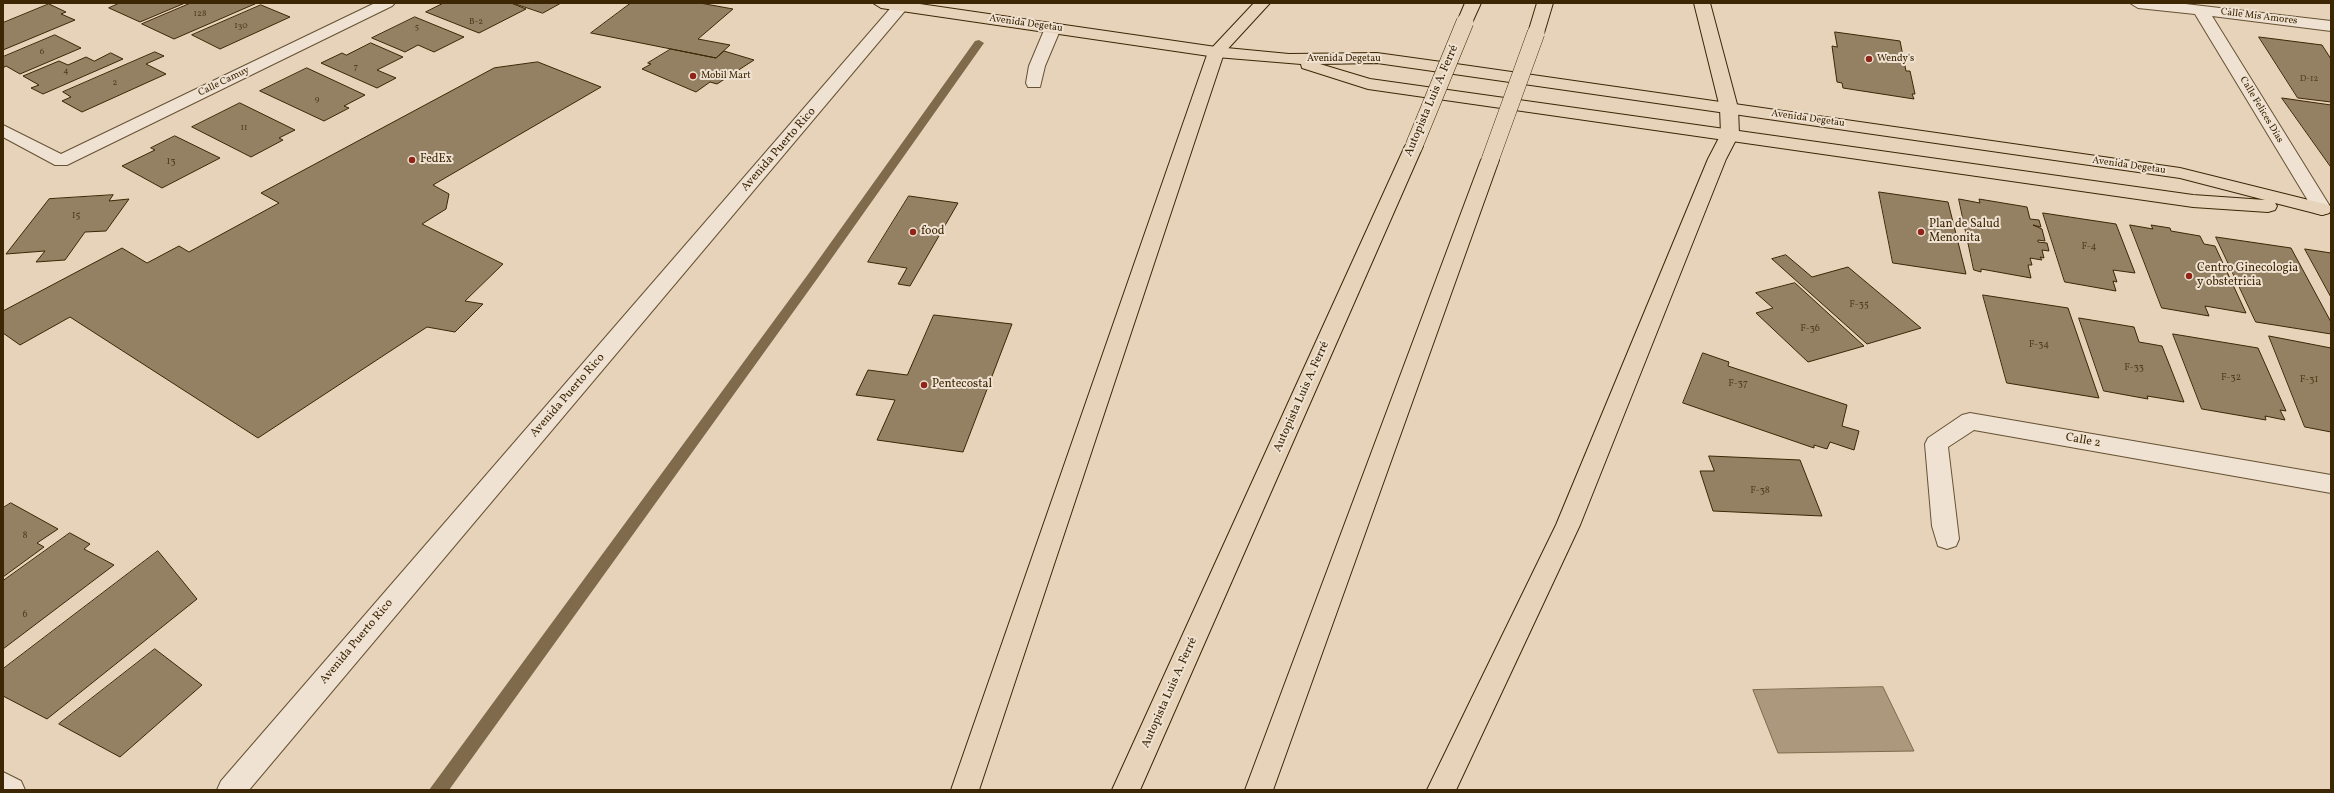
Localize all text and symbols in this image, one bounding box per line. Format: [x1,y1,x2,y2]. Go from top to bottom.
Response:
street label: Calle Mis Amores [2220,6,2298,28]
house number: 128 [194,9,206,19]
street label: Avenida Degetau [989,13,1063,35]
house number: B-2 [469,17,483,27]
house number: 130 [234,21,248,31]
house number: 5 [415,22,419,32]
street label: Autopista Luis A. Ferré [1402,43,1462,159]
house number: 6 [40,47,44,57]
street label: Avenida Degetau [1307,53,1381,65]
place label: Wendy's [1877,53,1914,65]
marker: Wendy's [1864,54,1874,64]
house number: 7 [354,62,358,72]
street label: Calle Camuy [197,64,251,100]
house number: 4 [63,66,69,76]
place label: Mobil Mart [701,70,751,82]
marker: Mobil Mart [688,71,698,81]
house number: D-12 [2300,74,2318,84]
street label: Calle Felices Días [2237,75,2285,145]
house number: 2 [113,78,117,88]
house number: 9 [315,95,319,105]
street label: Avenida Puerto Rico [739,105,819,195]
street label: Avenida Degetau [1771,108,1845,130]
house number: 11 [241,123,247,133]
place label: FedEx [420,153,452,167]
marker: FedEx [407,155,417,165]
street label: Avenida Degetau [2092,155,2166,177]
house number: 13 [166,156,176,168]
house number: 15 [72,210,80,222]
place label: Plan de Salud Menonita [1929,218,2000,246]
place label: food [921,225,945,239]
marker: food [908,227,918,237]
marker: Plan de Salud Menonita [1916,227,1926,237]
house number: F-4 [2082,241,2096,253]
place label: Centro Ginecologia y obstetricia [2197,262,2298,290]
marker: Centro Ginecologia y obstetricia [2184,271,2194,281]
house number: F-35 [1849,299,1869,311]
house number: F-36 [1800,323,1820,335]
street label: Autopista Luis A. Ferré [1271,339,1333,455]
house number: F-34 [2029,339,2049,351]
street label: Avenida Puerto Rico [528,351,608,441]
house number: F-33 [2124,362,2144,374]
house number: F-32 [2221,372,2241,384]
house number: F-31 [2300,374,2318,386]
place label: Pentecostal [932,378,992,392]
house number: F-37 [1728,378,1748,390]
marker: Pentecostal [919,380,929,390]
street label: Calle 2 [2064,431,2102,451]
house number: F-38 [1750,485,1770,497]
house number: 8 [22,530,28,542]
street label: Avenida Puerto Rico [317,597,397,687]
house number: 6 [22,609,28,621]
street label: Autopista Luis A. Ferré [1139,635,1201,751]

